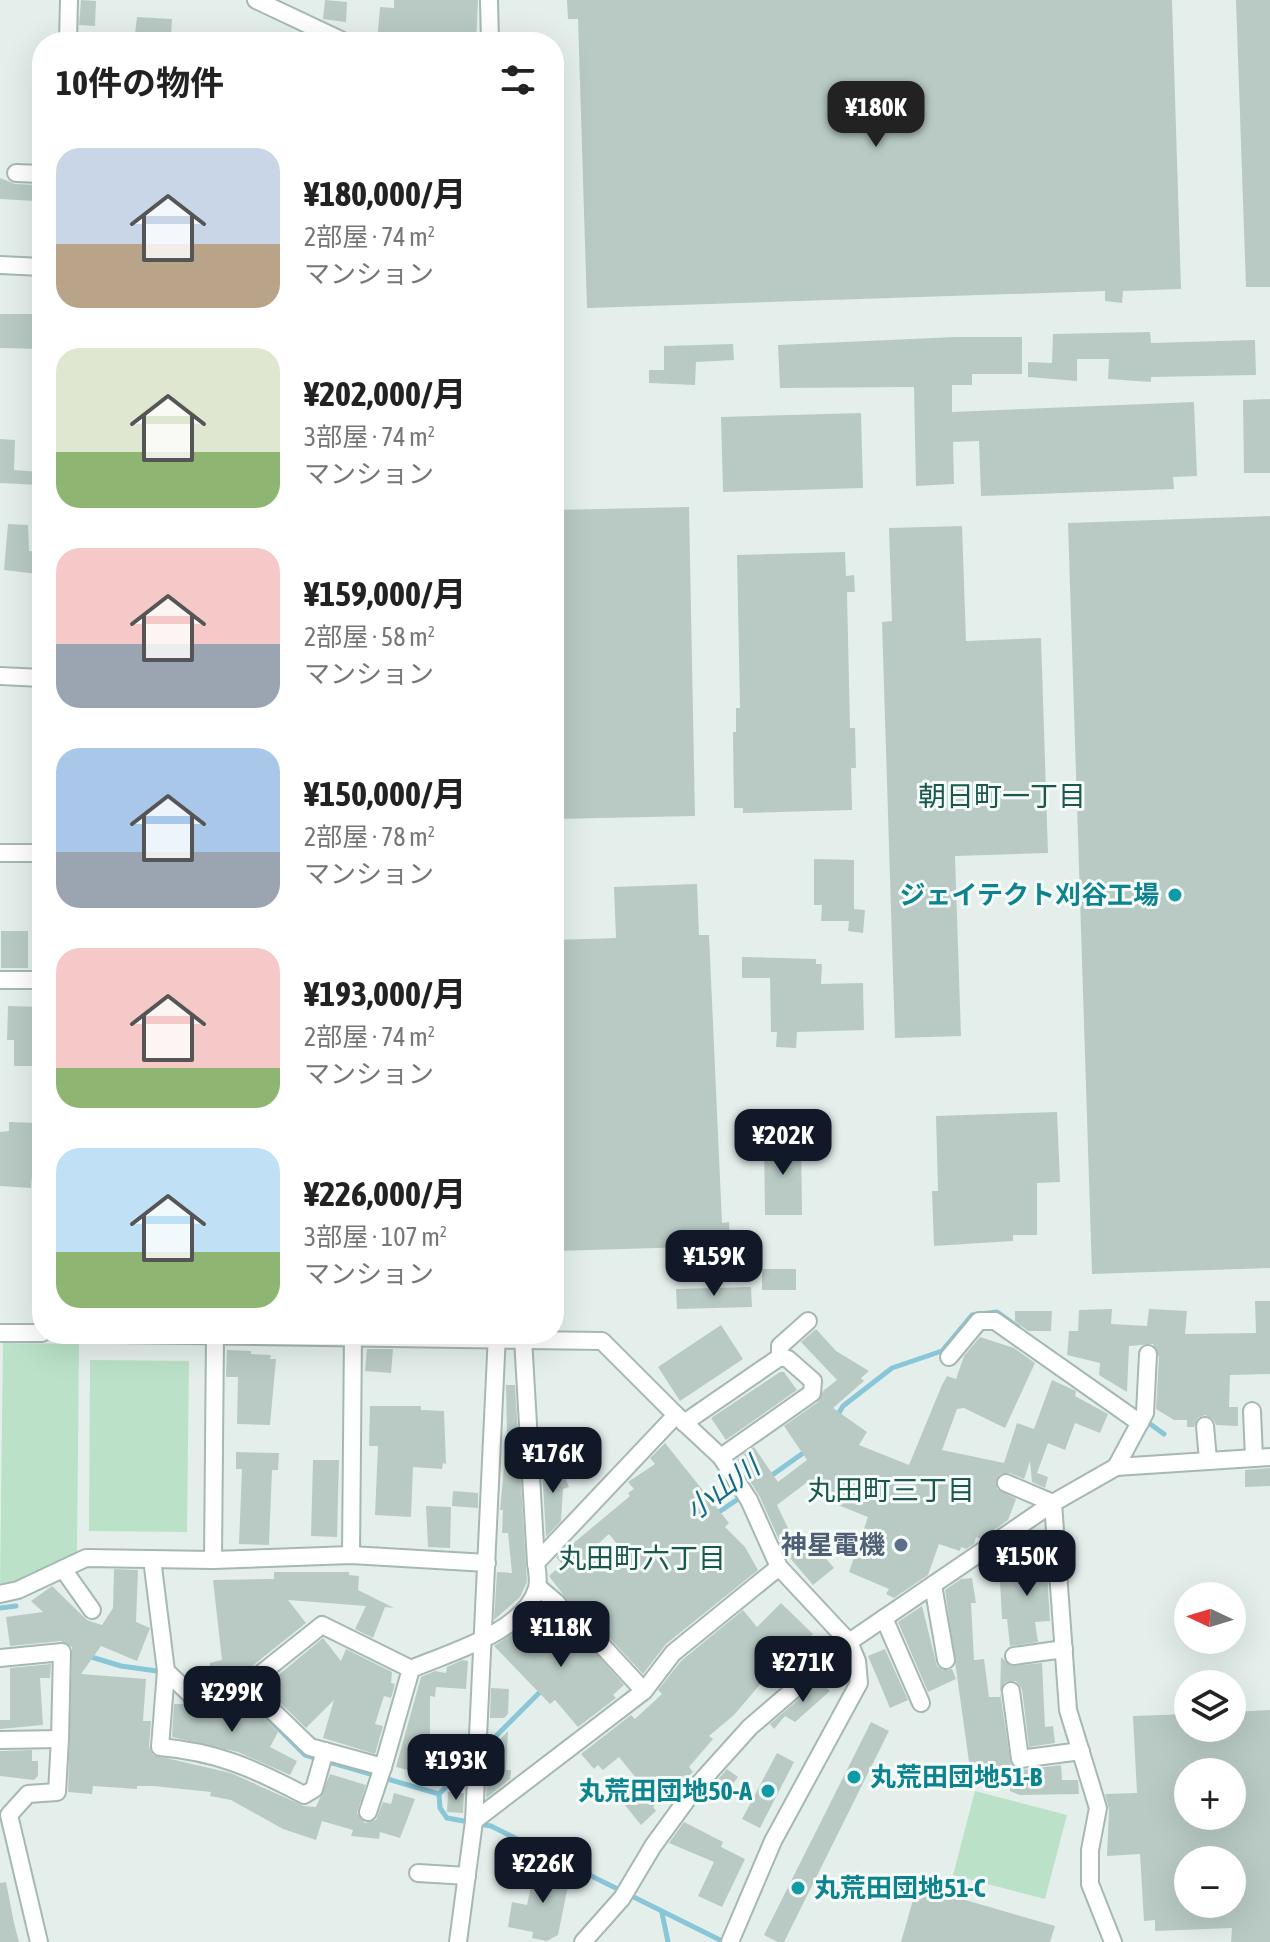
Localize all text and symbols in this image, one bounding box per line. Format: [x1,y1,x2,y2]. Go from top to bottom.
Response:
icon: filters [496,58,540,102]
text: 10件の物件 [56,63,224,102]
pin: ¥180K [820,81,932,149]
text: ¥180K [846,92,906,122]
text: ¥180,000/月 [304,174,467,213]
icon: home [120,180,216,276]
text: 2部屋 · 74 m² [304,222,435,252]
text: マンション [304,259,434,289]
text: ¥202,000/月 [304,374,467,413]
icon: home [120,380,216,476]
text: 3部屋 · 74 m² [304,422,435,452]
text: マンション [304,459,434,489]
text: ¥159,000/月 [304,574,467,613]
icon: home [120,580,216,676]
text: 2部屋 · 58 m² [304,622,435,652]
text: マンション [304,659,434,689]
text: ¥150,000/月 [304,774,467,813]
icon: home [120,780,216,876]
district label: 朝日町一丁目 [918,780,1086,812]
text: 2部屋 · 78 m² [304,822,435,852]
text: マンション [304,859,434,889]
place label: ジェイテクト刈谷工場 [900,880,1159,910]
marker: ジェイテクト刈谷工場 [1166,886,1184,904]
text: ¥193,000/月 [304,974,467,1013]
icon: home [120,980,216,1076]
text: 2部屋 · 74 m² [304,1022,435,1052]
text: マンション [304,1059,434,1089]
pin: ¥202K [727,1109,839,1177]
text: ¥202K [753,1120,813,1150]
text: ¥226,000/月 [304,1174,467,1213]
icon: home [120,1180,216,1276]
text: 3部屋 · 107 m² [304,1222,447,1252]
pin: ¥159K [658,1230,770,1298]
text: ¥159K [684,1241,744,1271]
text: マンション [304,1259,434,1289]
pin: ¥176K [497,1427,609,1495]
text: ¥176K [523,1438,583,1468]
water label: 小山川 [679,1448,768,1526]
district label: 丸田町三丁目 [807,1474,975,1506]
place label: 神星電機 [781,1530,885,1560]
pin: ¥150K [971,1530,1083,1598]
marker: 神星電機 [892,1536,910,1554]
text: ¥150K [997,1541,1057,1571]
district label: 丸田町六丁目 [558,1542,726,1574]
north arrow [1174,1582,1246,1654]
map controls [1174,1582,1246,1918]
pin: ¥118K [505,1601,617,1669]
text: ¥118K [531,1612,591,1642]
pin: ¥271K [747,1636,859,1704]
text: ¥271K [773,1647,833,1677]
pin: ¥299K [176,1666,288,1734]
button: layers [1174,1670,1246,1742]
text: ¥299K [202,1677,262,1707]
pin: ¥193K [400,1734,512,1802]
text: ¥193K [426,1745,486,1775]
button: + [1174,1758,1246,1830]
place label: 丸荒田団地51-B [870,1762,1043,1792]
marker: 丸荒田団地51-B [845,1768,863,1786]
place label: 丸荒田団地50-A [578,1776,752,1806]
marker: 丸荒田団地50-A [759,1782,777,1800]
pin: ¥226K [487,1837,599,1905]
button: − [1174,1846,1246,1918]
text: ¥226K [513,1848,573,1878]
place label: 丸荒田団地51-C [814,1873,986,1903]
marker: 丸荒田団地51-C [789,1879,807,1897]

